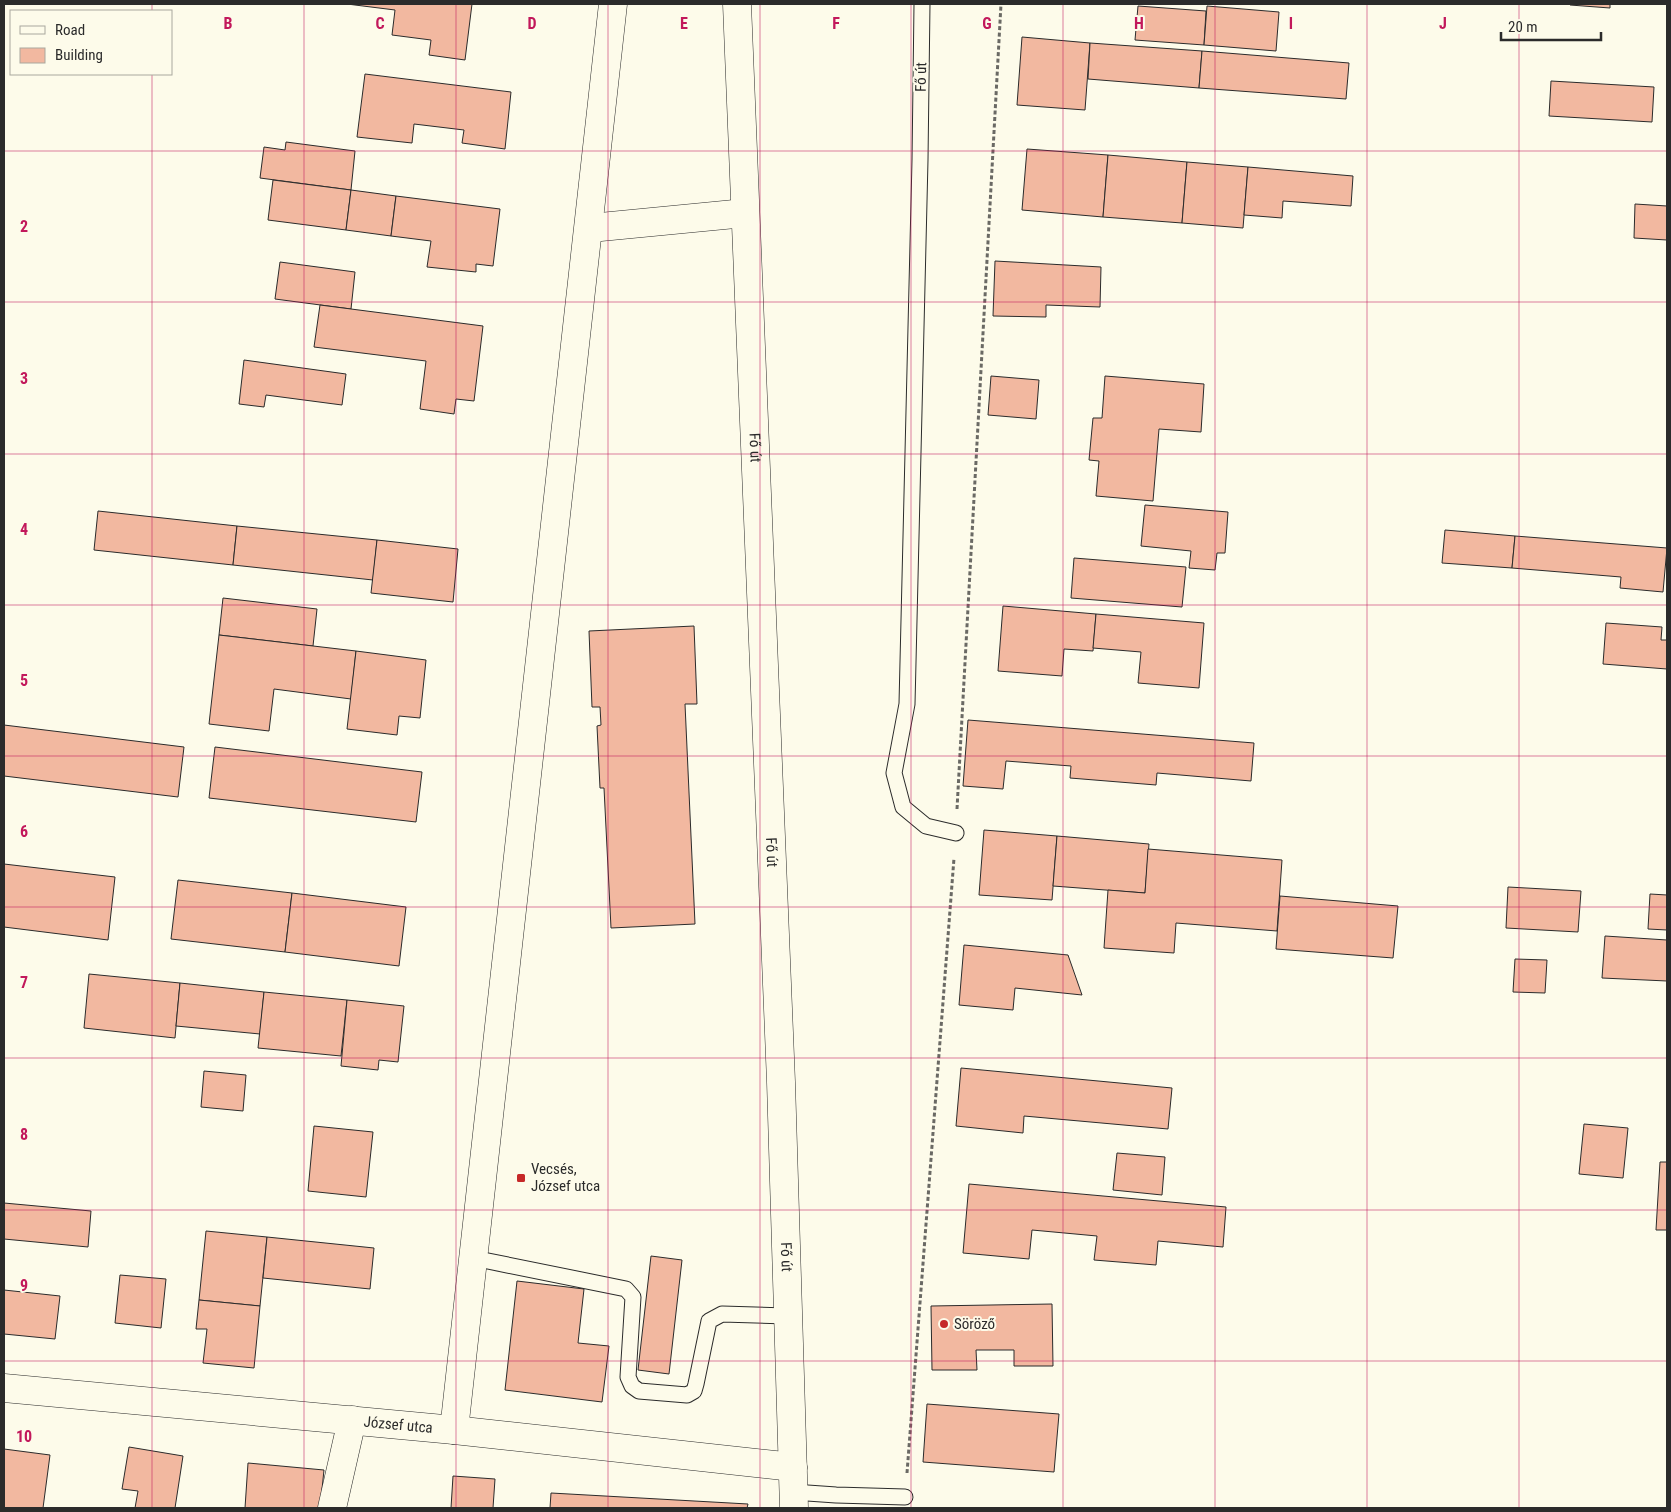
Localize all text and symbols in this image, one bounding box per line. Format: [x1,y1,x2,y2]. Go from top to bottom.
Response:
legend [10,10,172,75]
scale bar [1501,10,1601,42]
text: B [224,14,233,33]
text: C [375,14,385,33]
text: D [527,14,537,33]
text: E [680,14,688,33]
text: F [832,14,840,33]
text: G [982,14,992,33]
text: H [1134,14,1144,33]
text: I [1289,14,1293,33]
text: J [1439,14,1447,33]
text: 20 m [1508,18,1538,36]
text: Road [55,21,85,39]
text: Building [55,46,103,64]
street label: Fő út [912,62,930,92]
text: 2 [20,217,28,236]
text: 3 [20,369,28,388]
street label: Fő út [746,432,765,463]
text: 4 [20,520,28,539]
text: 5 [20,671,28,690]
text: 6 [20,822,28,841]
street label: Fő út [762,837,781,868]
text: 7 [20,973,28,992]
text: 8 [20,1125,28,1144]
place label: Vecsés, József utca [531,1160,600,1195]
marker: Vecsés, József utca [515,1172,527,1184]
street label: Fő út [777,1242,796,1272]
text: 9 [20,1276,28,1295]
place label: Söröző [954,1315,995,1333]
marker: Söröző [938,1318,950,1330]
street label: József utca [363,1413,434,1437]
text: 10 [16,1427,32,1446]

